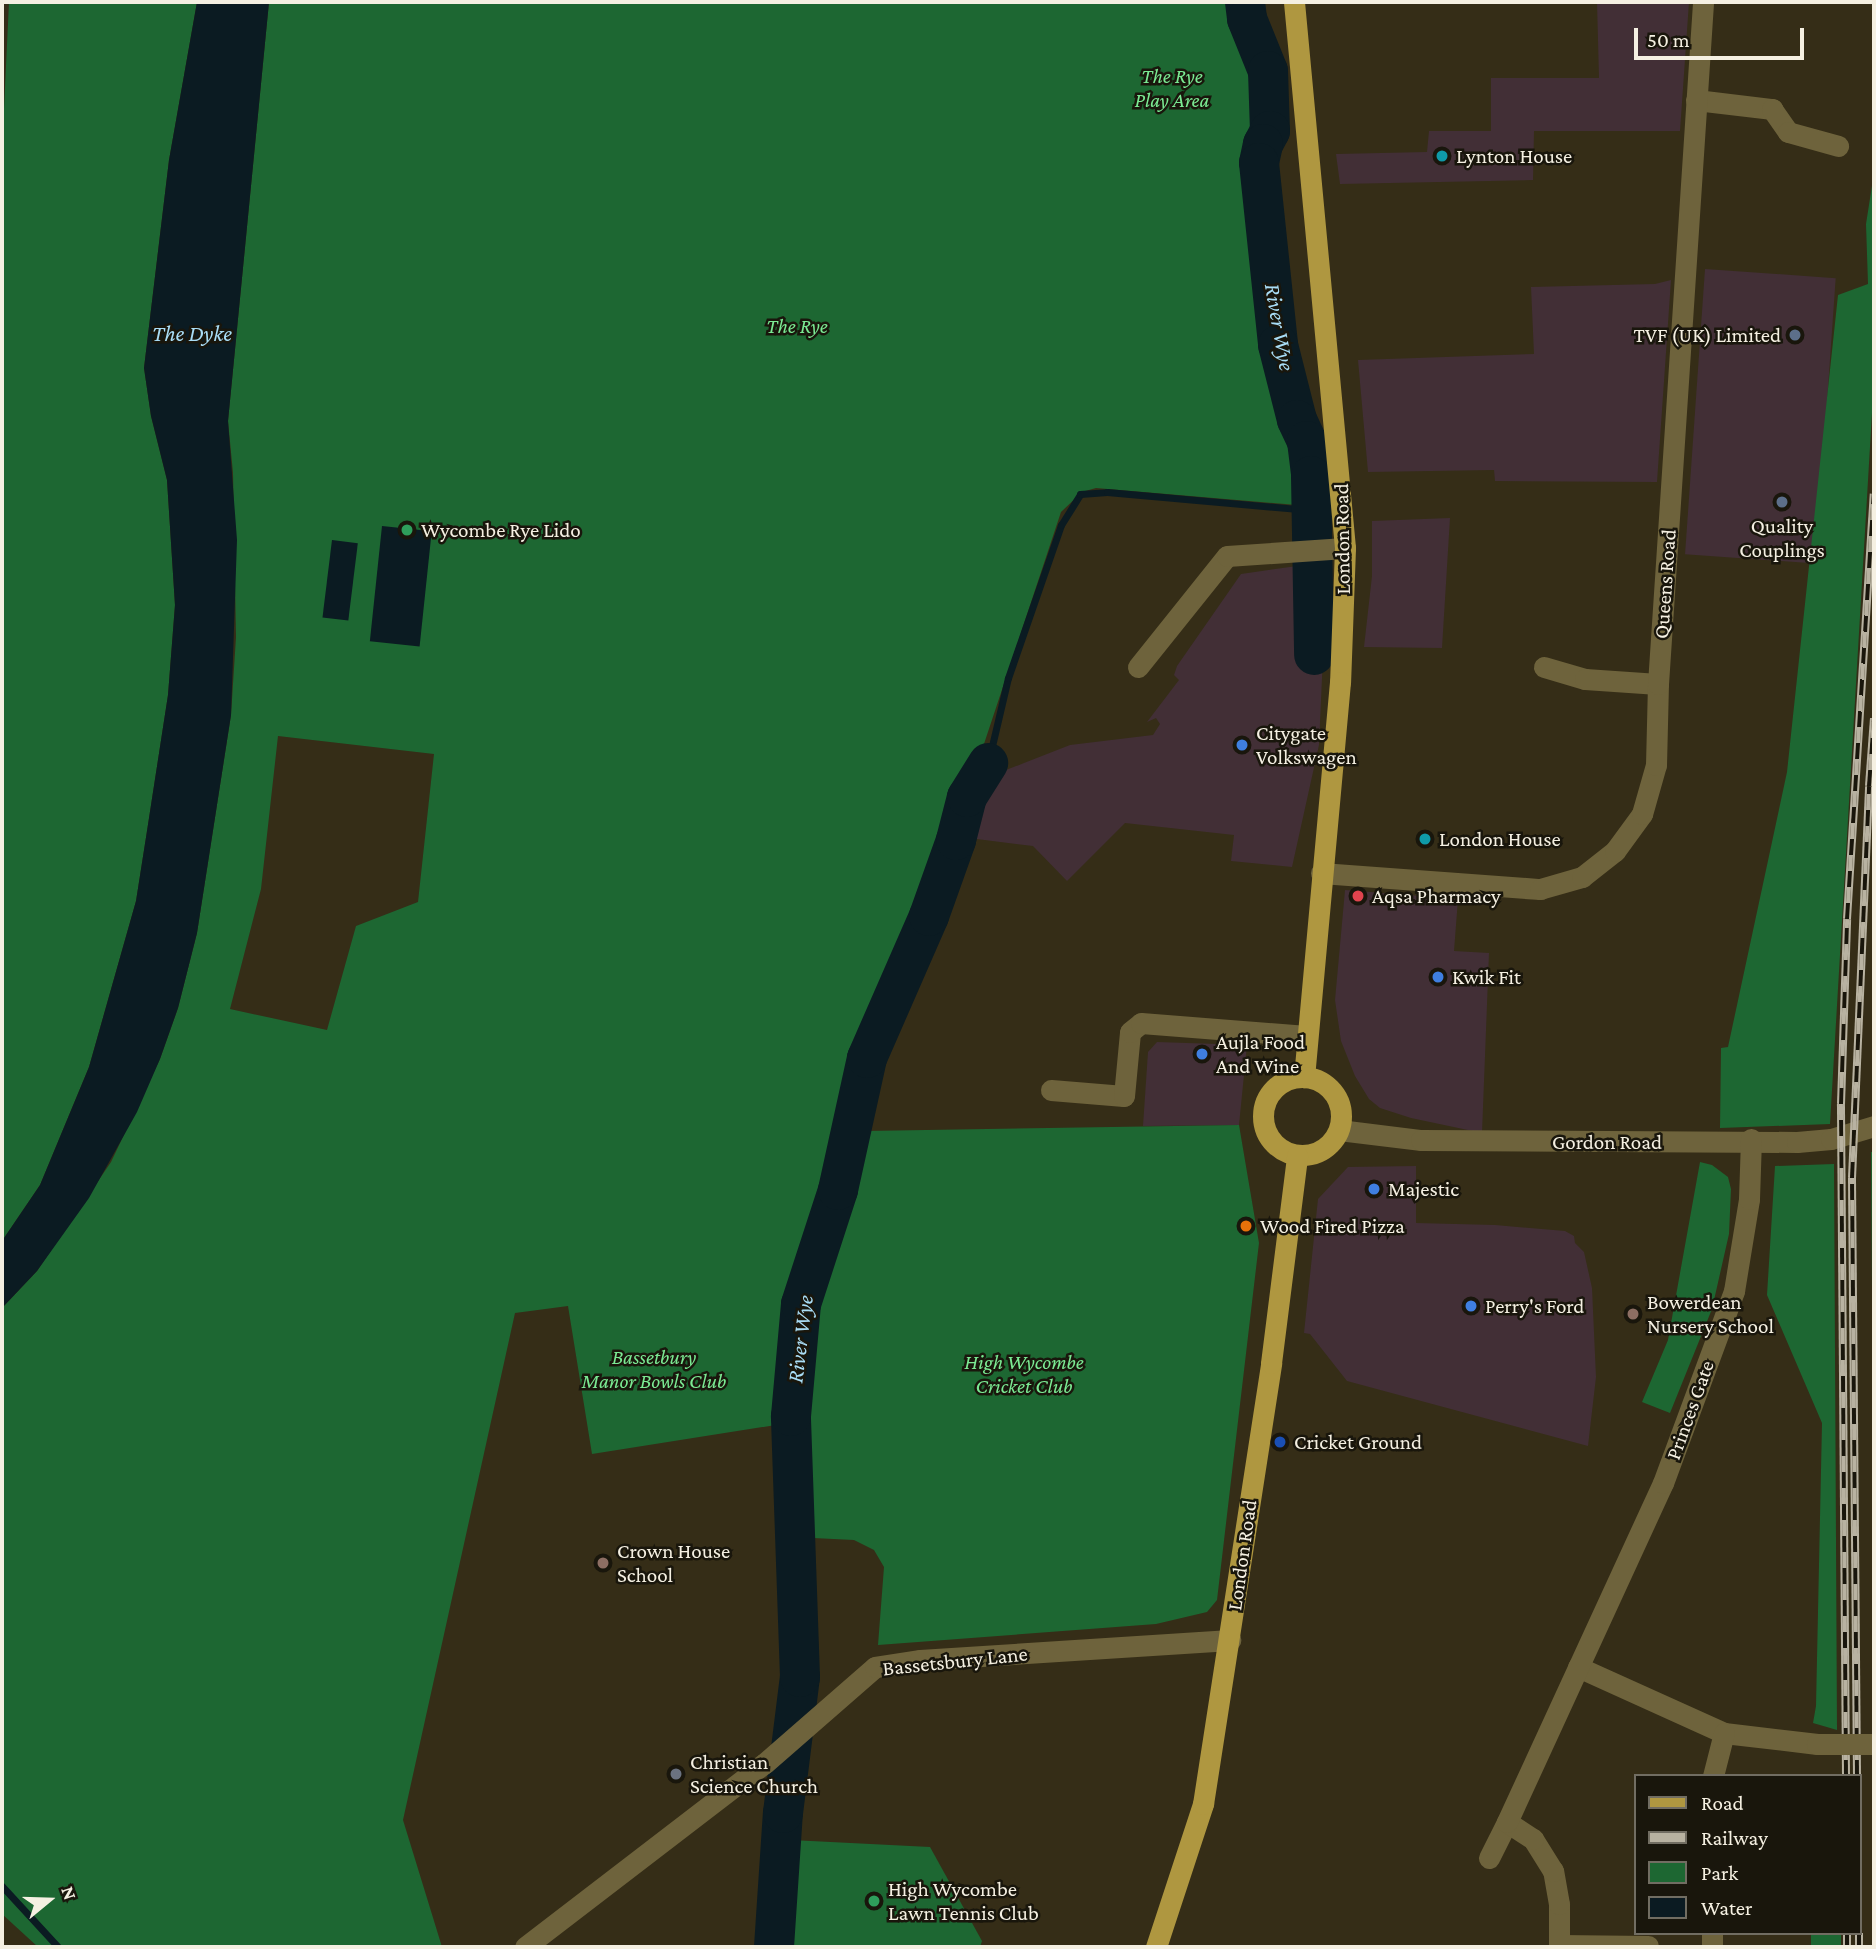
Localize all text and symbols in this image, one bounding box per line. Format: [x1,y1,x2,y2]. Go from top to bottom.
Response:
scale bar [1638,14,1808,58]
text: 50 m [1647,28,1690,52]
park label: The Rye Play Area [1135,63,1209,113]
place label: Lynton House [1456,143,1572,169]
marker: Lynton House [1434,148,1450,164]
water label: River Wye [1259,281,1301,373]
park label: The Rye [766,313,828,339]
water label: The Dyke [152,319,232,347]
place label: TVF (UK) Limited [1634,322,1781,348]
marker: TVF (UK) Limited [1787,327,1803,343]
street label: London Road [1328,483,1356,595]
marker: Quality Couplings [1774,494,1790,510]
place label: Quality Couplings [1739,513,1825,563]
place label: Wycombe Rye Lido [421,517,581,543]
marker: Wycombe Rye Lido [399,522,415,538]
street label: Queens Road [1649,528,1681,640]
place label: Citygate Volkswagen [1256,720,1357,770]
marker: Citygate Volkswagen [1234,737,1250,753]
place label: London House [1439,826,1561,852]
marker: London House [1417,831,1433,847]
place label: Aqsa Pharmacy [1372,883,1501,909]
marker: Aqsa Pharmacy [1350,888,1366,904]
place label: Kwik Fit [1452,964,1521,990]
marker: Kwik Fit [1430,969,1446,985]
place label: Aujla Food And Wine [1216,1029,1305,1079]
marker: Aujla Food And Wine [1194,1046,1210,1062]
street label: Gordon Road [1552,1129,1662,1155]
place label: Majestic [1388,1176,1459,1202]
marker: Majestic [1366,1181,1382,1197]
place label: Wood Fired Pizza [1260,1213,1405,1239]
marker: Wood Fired Pizza [1238,1218,1254,1234]
place label: Bowerdean Nursery School [1647,1289,1774,1339]
water label: River Wye [781,1293,819,1385]
place label: Perry's Ford [1485,1293,1584,1319]
marker: Perry's Ford [1463,1298,1479,1314]
marker: Bowerdean Nursery School [1625,1306,1641,1322]
park label: Bassetbury Manor Bowls Club [582,1344,726,1394]
park label: High Wycombe Cricket Club [964,1349,1084,1399]
street label: Princes Gate [1660,1357,1720,1463]
place label: Cricket Ground [1294,1429,1422,1455]
marker: Cricket Ground [1272,1434,1288,1450]
street label: London Road [1222,1498,1262,1612]
place label: Crown House School [617,1538,730,1588]
marker: Crown House School [595,1555,611,1571]
street label: Bassetsbury Lane [881,1641,1029,1681]
place label: Christian Science Church [690,1749,818,1799]
marker: Christian Science Church [668,1766,684,1782]
legend [1634,1774,1862,1935]
text: Road [1701,1791,1744,1815]
text: Railway [1701,1826,1768,1850]
text: Park [1701,1861,1738,1885]
north arrow [14,1865,84,1935]
place label: High Wycombe Lawn Tennis Club [888,1876,1039,1926]
text: N [57,1883,81,1903]
marker: High Wycombe Lawn Tennis Club [866,1893,882,1909]
text: Water [1701,1896,1753,1920]

